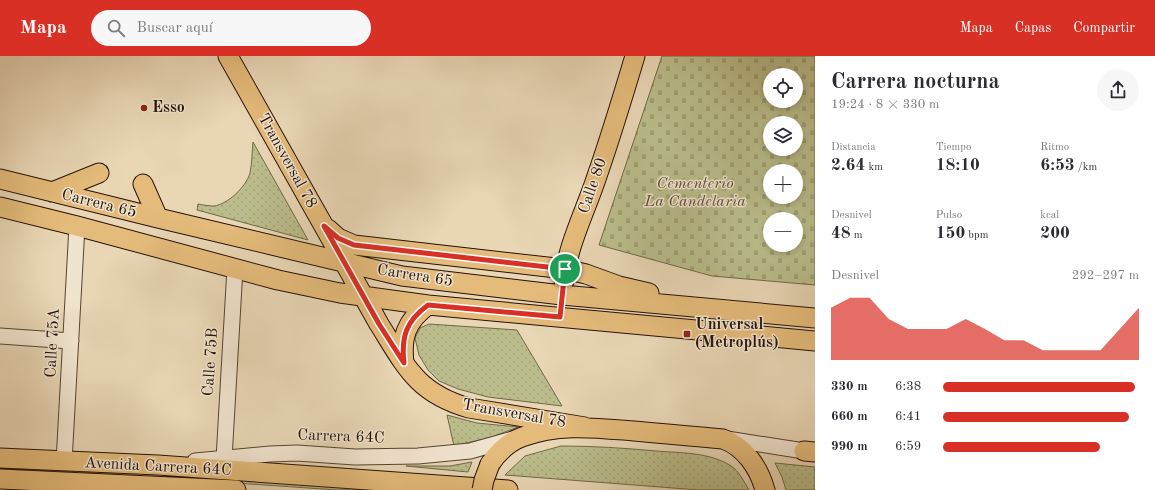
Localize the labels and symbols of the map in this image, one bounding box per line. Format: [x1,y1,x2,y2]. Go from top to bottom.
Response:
place label: Esso [152,100,185,116]
marker: Esso [139,103,149,113]
street label: Transversal 78 [254,111,320,211]
street label: Calle 80 [576,156,610,216]
park label: Cementerio La Candelaria [643,176,746,210]
street label: Carrera 65 [60,187,138,221]
pin [548,252,582,286]
street label: Carrera 65 [376,262,454,290]
street label: Calle 75A [43,308,63,378]
place label: Universal (Metroplús) [695,317,779,351]
street label: Calle 75B [201,327,221,397]
marker: Universal (Metroplús) [682,329,692,339]
street label: Transversal 78 [461,397,567,431]
street label: Carrera 64C [297,427,385,447]
street label: Avenida Carrera 64C [84,455,232,479]

